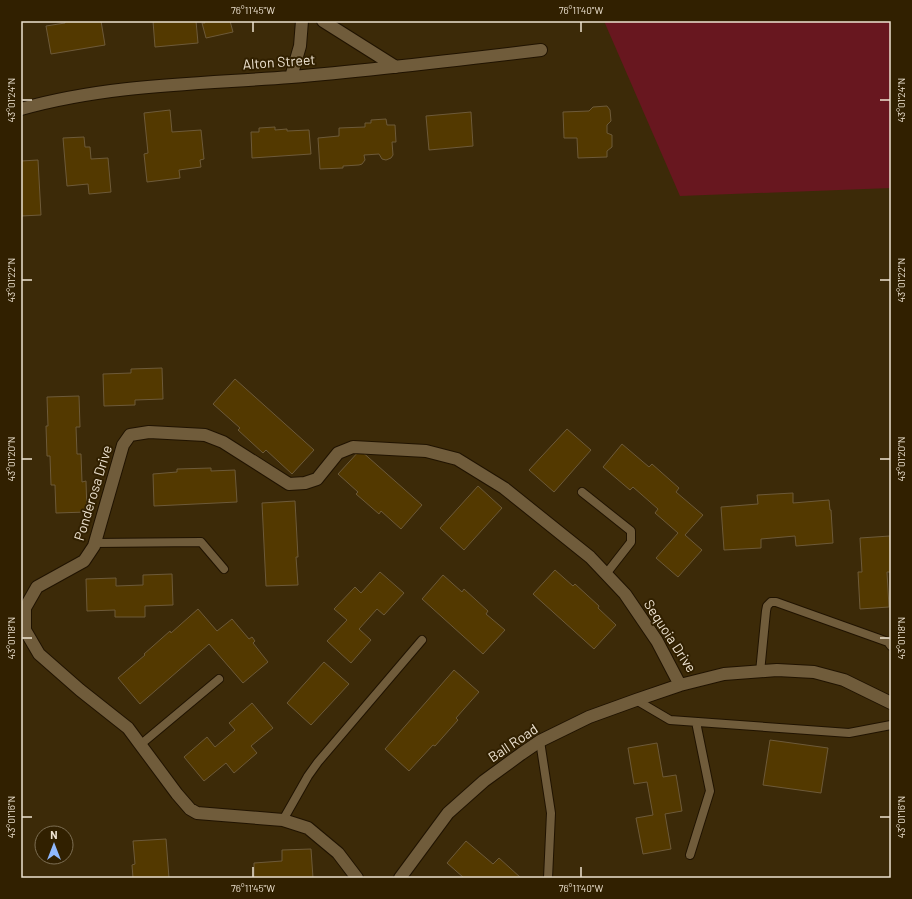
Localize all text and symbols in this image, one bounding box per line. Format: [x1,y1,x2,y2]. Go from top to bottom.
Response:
text: 76°11'45"W [231,4,275,16]
text: 76°11'40"W [559,4,603,16]
street label: Alton Street [242,50,316,73]
text: 43°01'24"N [5,78,17,122]
text: 43°01'24"N [895,78,907,122]
text: 43°01'22"N [5,258,17,302]
text: 43°01'22"N [895,258,907,302]
text: 43°01'20"N [5,436,17,482]
text: 43°01'20"N [895,436,907,482]
street label: Ponderosa Drive [70,443,115,543]
street label: Sequoia Drive [641,596,700,675]
text: 43°01'18"N [5,617,17,659]
text: 43°01'18"N [895,617,907,659]
street label: Ball Road [485,720,541,765]
text: 43°01'16"N [5,796,17,838]
text: 43°01'16"N [895,796,907,838]
north arrow [34,825,74,865]
text: N [50,828,58,841]
text: 76°11'45"W [231,882,275,894]
text: 76°11'40"W [559,882,603,894]

